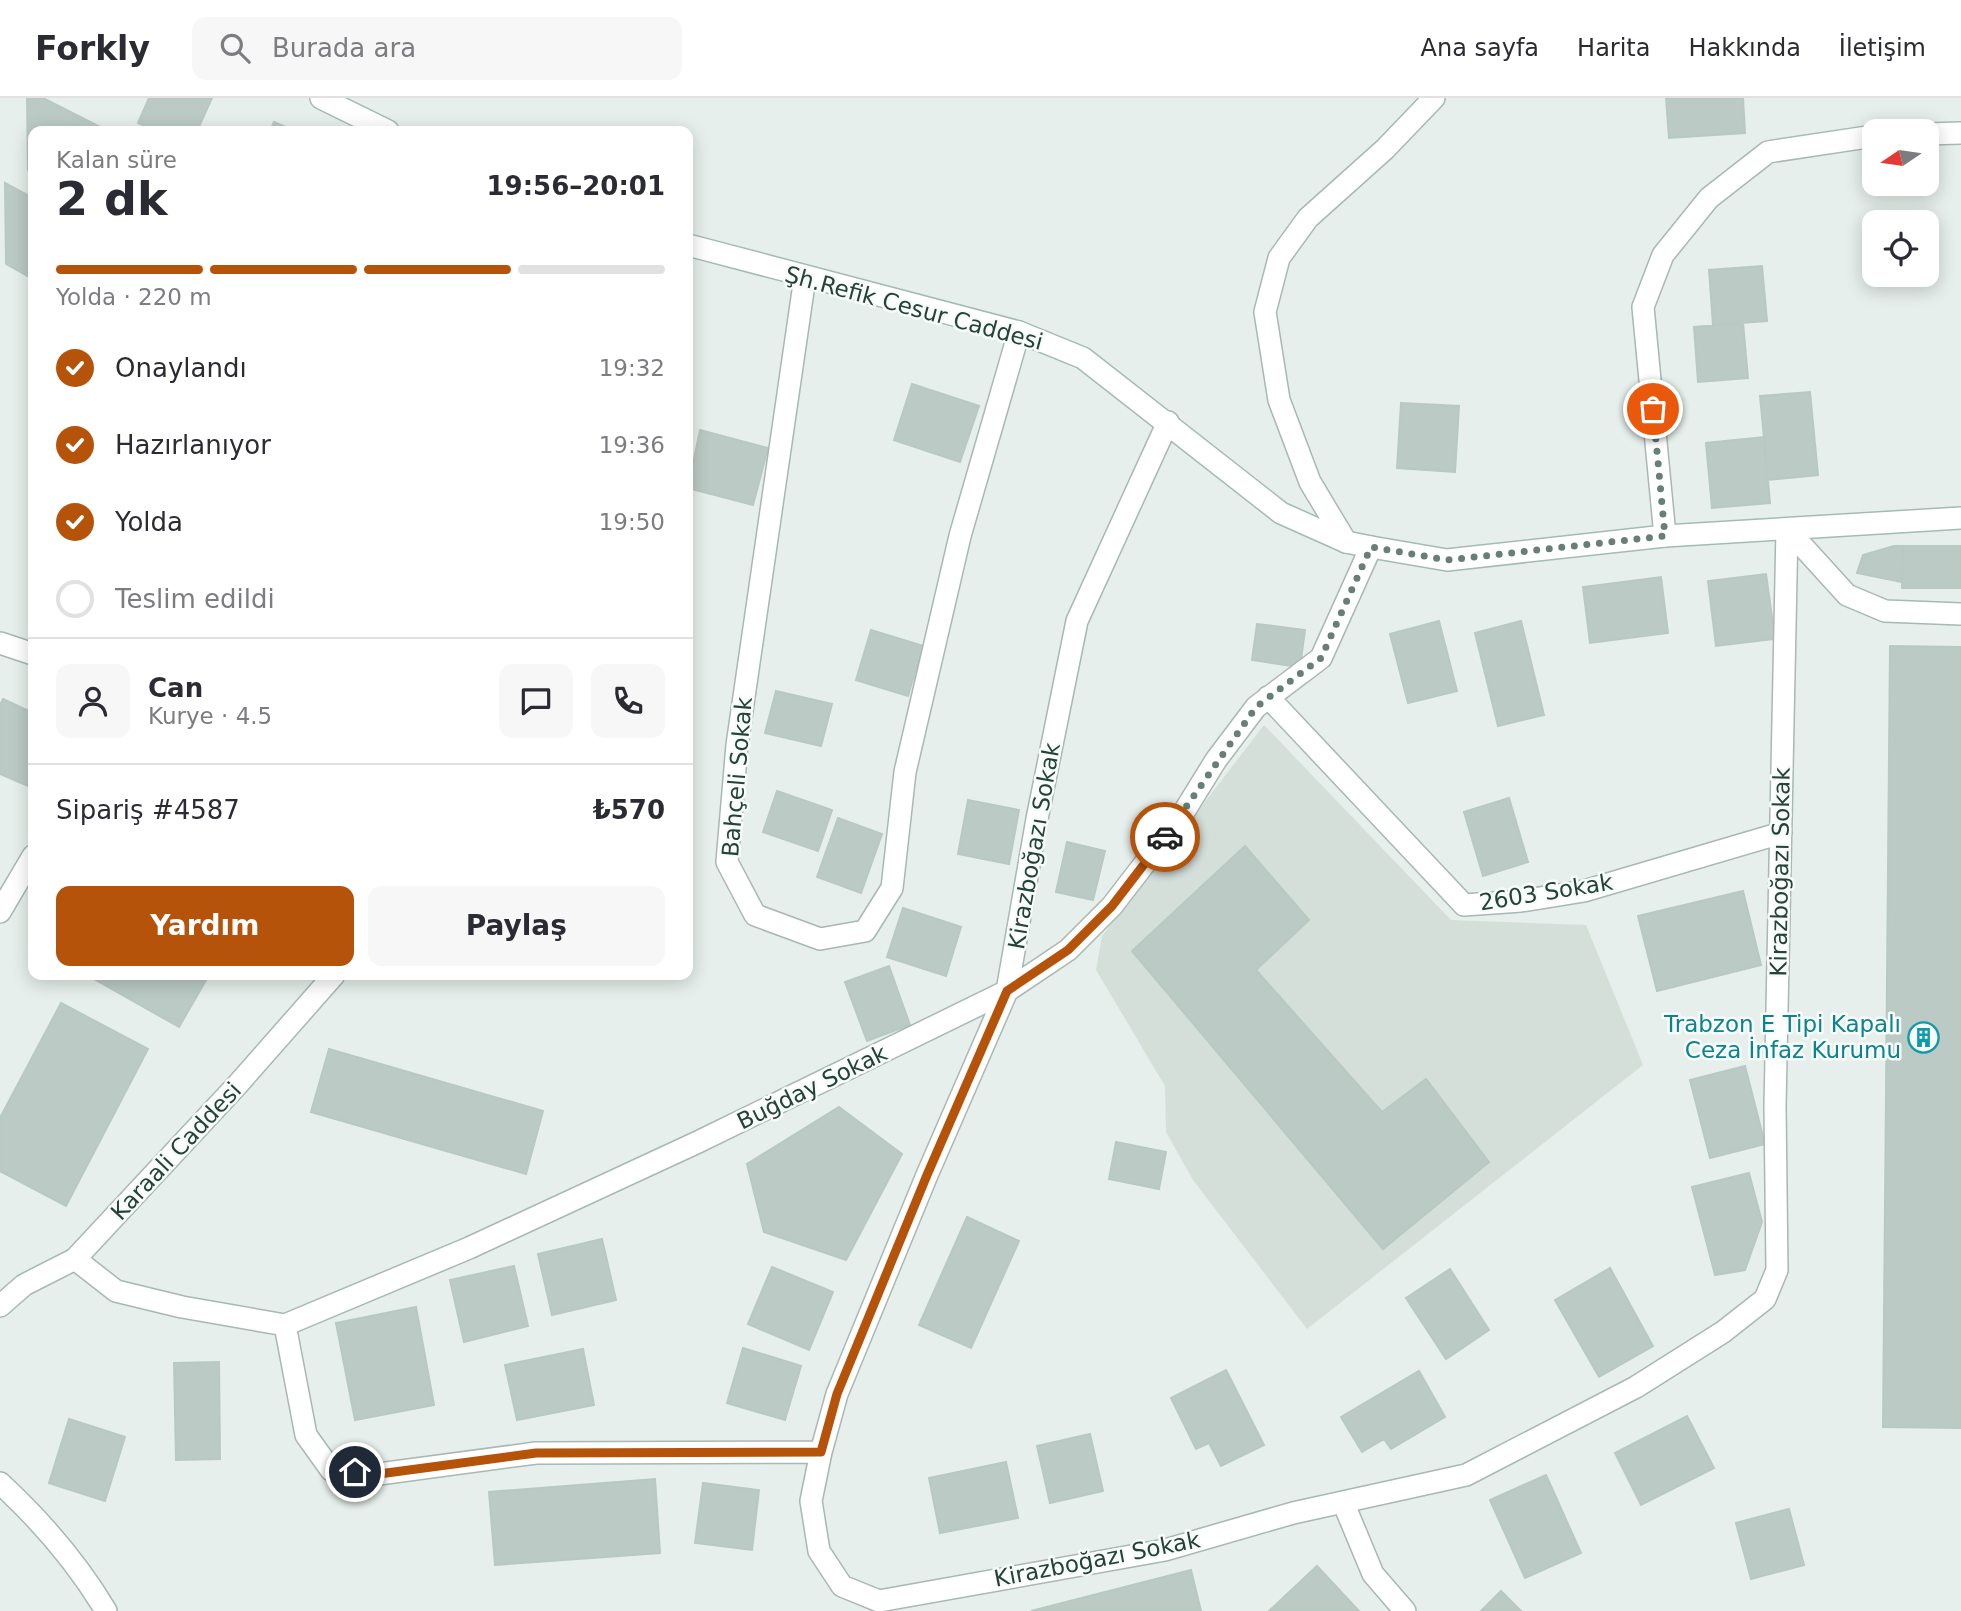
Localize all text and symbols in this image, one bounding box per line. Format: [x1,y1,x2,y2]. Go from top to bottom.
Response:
search box [192,17,682,80]
text: Forkly [35,29,150,68]
icon: search [216,29,254,67]
text: Burada ara [272,33,416,63]
text: Ana sayfa [1421,34,1539,62]
text: Harita [1577,34,1650,62]
text: Hakkında [1688,34,1801,62]
text: İletişim [1839,34,1926,62]
north arrow [1862,119,1939,196]
map controls [1862,119,1939,287]
text: Kalan süre [56,147,177,173]
text: 19:56–20:01 [486,171,665,201]
text: 2 dk [56,172,168,226]
button: locate [1862,210,1939,287]
street label: Şh.Refik Cesur Caddesi [782,261,1046,355]
text: Yolda · 220 m [56,284,212,310]
icon: check [56,349,94,387]
text: Onaylandı [115,353,247,383]
text: 19:32 [599,355,665,381]
pin [1623,379,1683,439]
icon: bag [1634,390,1672,428]
icon: check [56,426,94,464]
text: Hazırlanıyor [115,430,271,460]
text: 19:36 [599,432,665,458]
icon: check [56,503,94,541]
text: Yolda [115,507,183,537]
text: 19:50 [599,509,665,535]
text: Teslim edildi [115,584,275,614]
button: person [56,664,130,738]
button: chat [499,664,573,738]
button: phone [591,664,665,738]
text: Can [148,673,203,703]
street label: Bahçeli Sokak [717,695,757,858]
text: Kurye · 4.5 [148,703,272,729]
street label: Kirazboğazı Sokak [1003,740,1065,951]
street label: Kirazboğazı Sokak [1765,766,1795,977]
text: Sipariş #4587 [56,795,240,825]
text: ₺570 [593,795,665,825]
courier [1130,802,1200,872]
icon: car [1146,818,1184,856]
street label: 2603 Sokak [1477,869,1615,915]
button: Yardım [56,886,354,966]
button: Paylaş [368,886,665,966]
place label: Trabzon E Tipi Kapalı Ceza İnfaz Kurumu [1663,1011,1901,1063]
building icon: Trabzon E Tipi Kapalı Ceza İnfaz Kurumu [1907,1020,1941,1054]
street label: Buğday Sokak [733,1039,892,1135]
street label: Karaali Caddesi [106,1077,246,1225]
pin [325,1442,385,1502]
icon: home [336,1453,374,1491]
street label: Kirazboğazı Sokak [992,1526,1203,1592]

